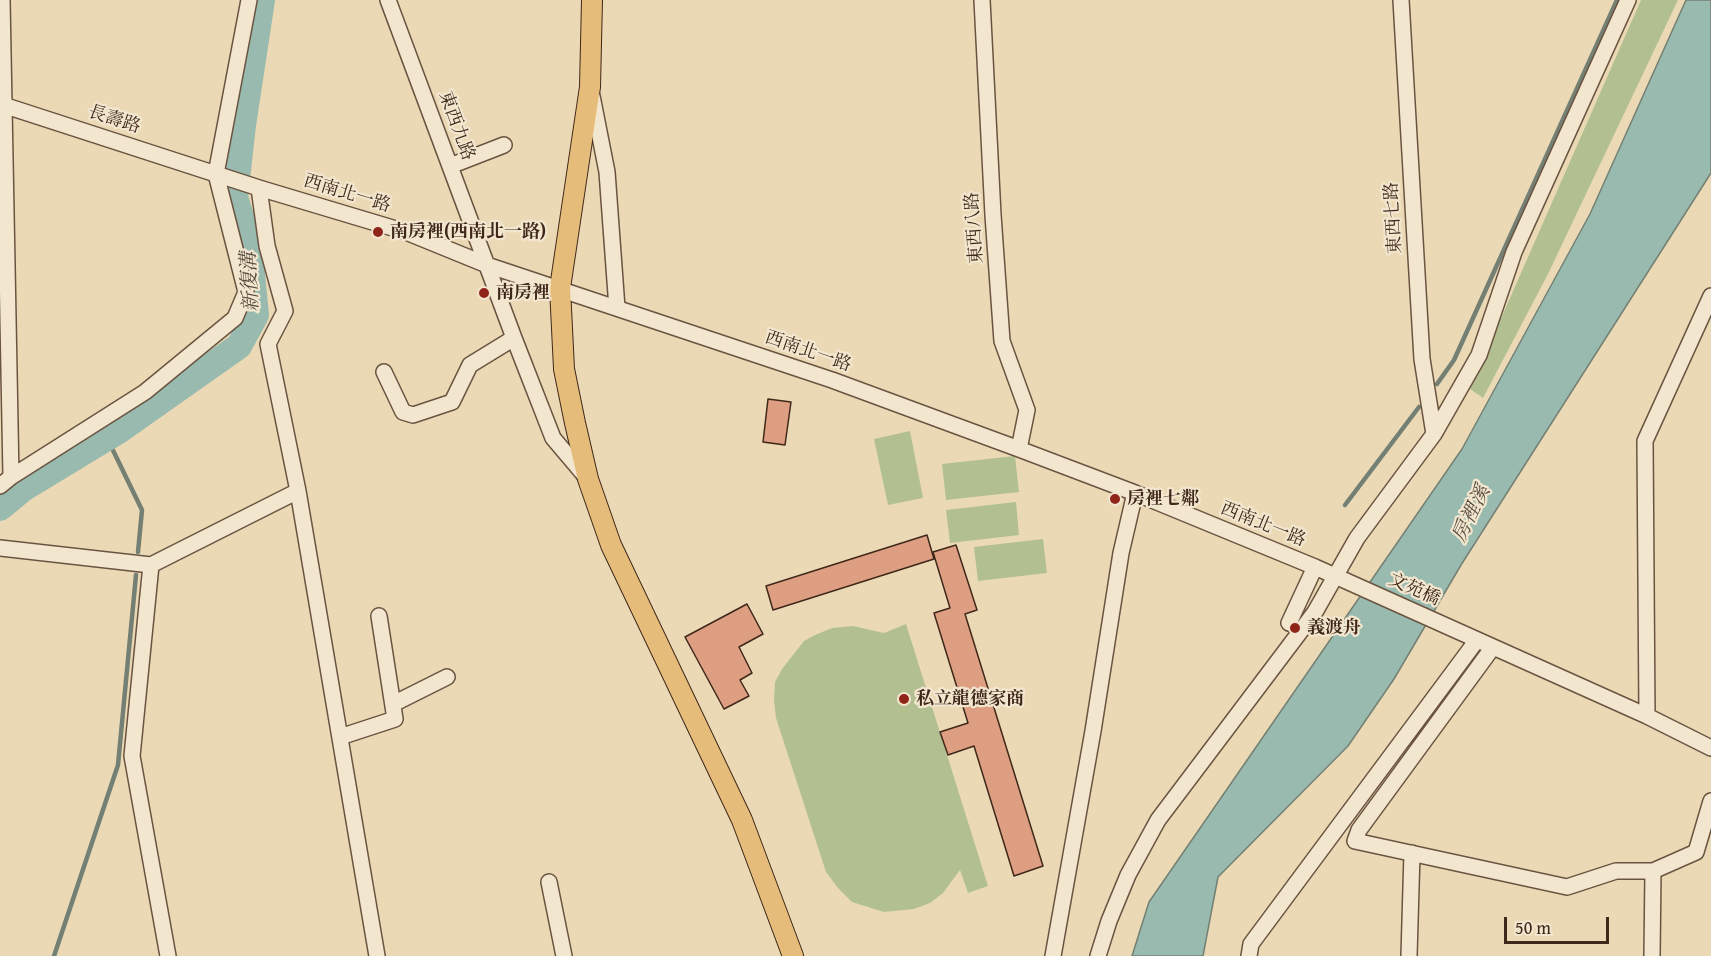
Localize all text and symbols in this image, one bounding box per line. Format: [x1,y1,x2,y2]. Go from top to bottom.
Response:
street label: 東西九路 [434,88,478,164]
street label: 長壽路 [85,101,143,139]
street label: 西南北一路 [301,171,393,217]
street label: 東西七路 [1381,181,1407,255]
street label: 東西八路 [962,191,988,265]
place label: 南房裡(西南北一路) [390,221,546,243]
marker: 南房裡(西南北一路) [371,225,385,239]
water label: 新復溝 [237,251,265,313]
place label: 南房裡 [496,282,550,304]
marker: 南房裡 [477,286,491,300]
street label: 西南北一路 [762,327,854,377]
water label: 房裡溪 [1448,482,1496,546]
place label: 房裡七鄰 [1127,488,1199,510]
marker: 房裡七鄰 [1108,492,1122,506]
street label: 西南北一路 [1217,498,1309,552]
street label: 文苑橋 [1385,569,1443,611]
place label: 義渡舟 [1307,617,1361,639]
marker: 義渡舟 [1288,621,1302,635]
place label: 私立龍德家商 [916,688,1024,710]
marker: 私立龍德家商 [897,692,911,706]
scale bar [1507,905,1612,943]
text: 50 m [1515,914,1551,941]

